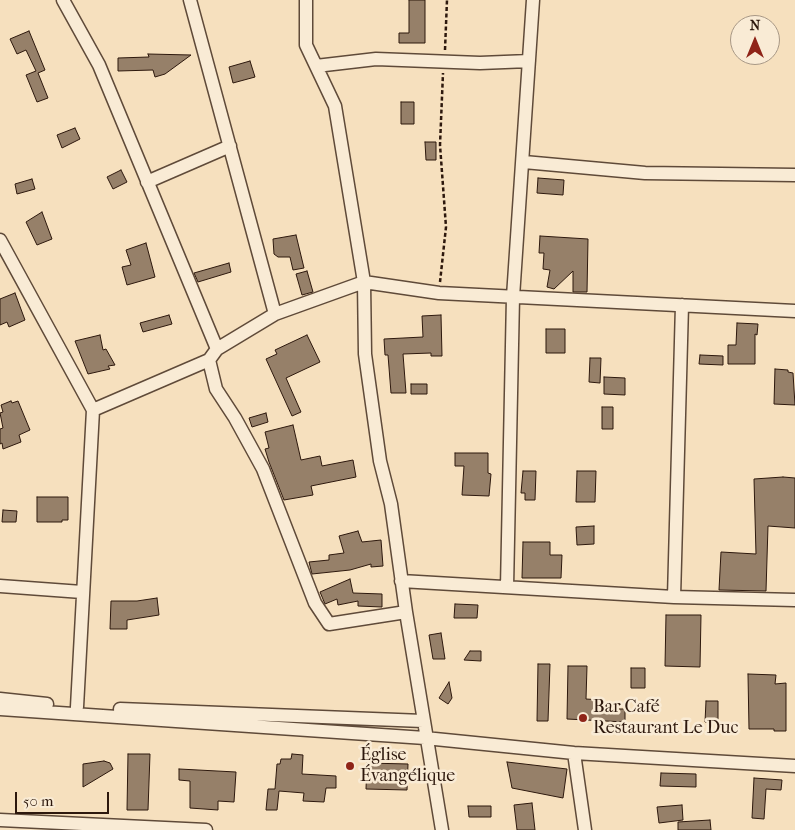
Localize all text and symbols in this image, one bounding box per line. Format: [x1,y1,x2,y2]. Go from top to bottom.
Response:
north arrow [730,15,780,65]
text: N [750,17,760,34]
place label: Bar Café Restaurant Le Duc [593,697,738,740]
marker: Bar Café Restaurant Le Duc [577,712,589,724]
place label: Église Évangélique [360,745,455,788]
marker: Église Évangélique [344,760,356,772]
scale bar [18,782,111,814]
text: 50 m [23,792,53,810]

